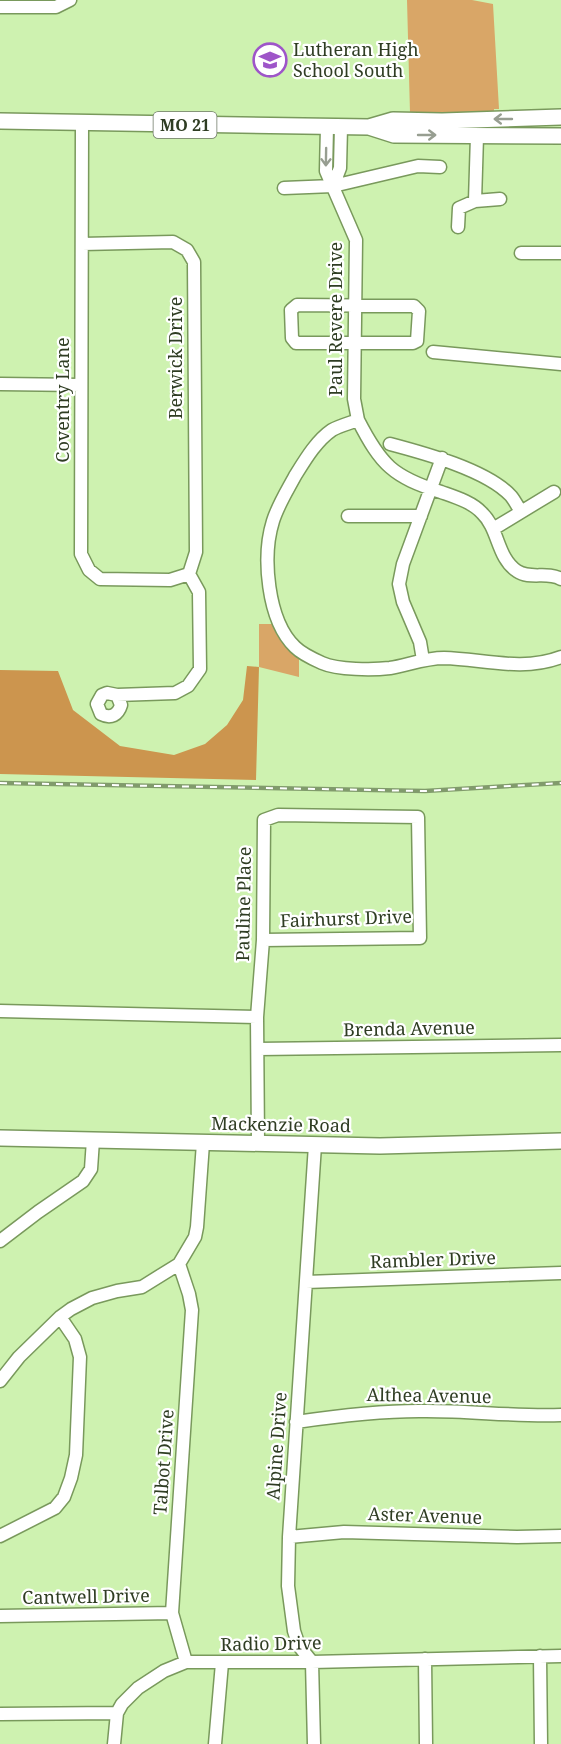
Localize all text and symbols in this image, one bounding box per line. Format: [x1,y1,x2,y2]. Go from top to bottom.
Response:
place label: Lutheran High School South [293,37,419,82]
school or university icon: Lutheran High School South [252,42,288,78]
road number: MO 21 [154,112,216,138]
one-way arrow [493,113,513,125]
one-way arrow [416,129,436,141]
one-way arrow [320,147,332,167]
street label: Paul Revere Drive [323,242,347,396]
street label: Berwick Drive [163,297,187,419]
street label: Coventry Lane [50,337,74,463]
street label: Pauline Place [230,846,256,962]
street label: Fairhurst Drive [280,904,412,932]
street label: Brenda Avenue [343,1015,475,1041]
street label: Mackenzie Road [211,1111,351,1137]
street label: Rambler Drive [370,1245,496,1273]
street label: Althea Avenue [366,1382,492,1408]
street label: Alpine Drive [260,1391,292,1501]
street label: Talbot Drive [147,1408,179,1516]
street label: Aster Avenue [368,1501,483,1529]
street label: Cantwell Drive [22,1583,150,1609]
street label: Radio Drive [220,1630,322,1656]

